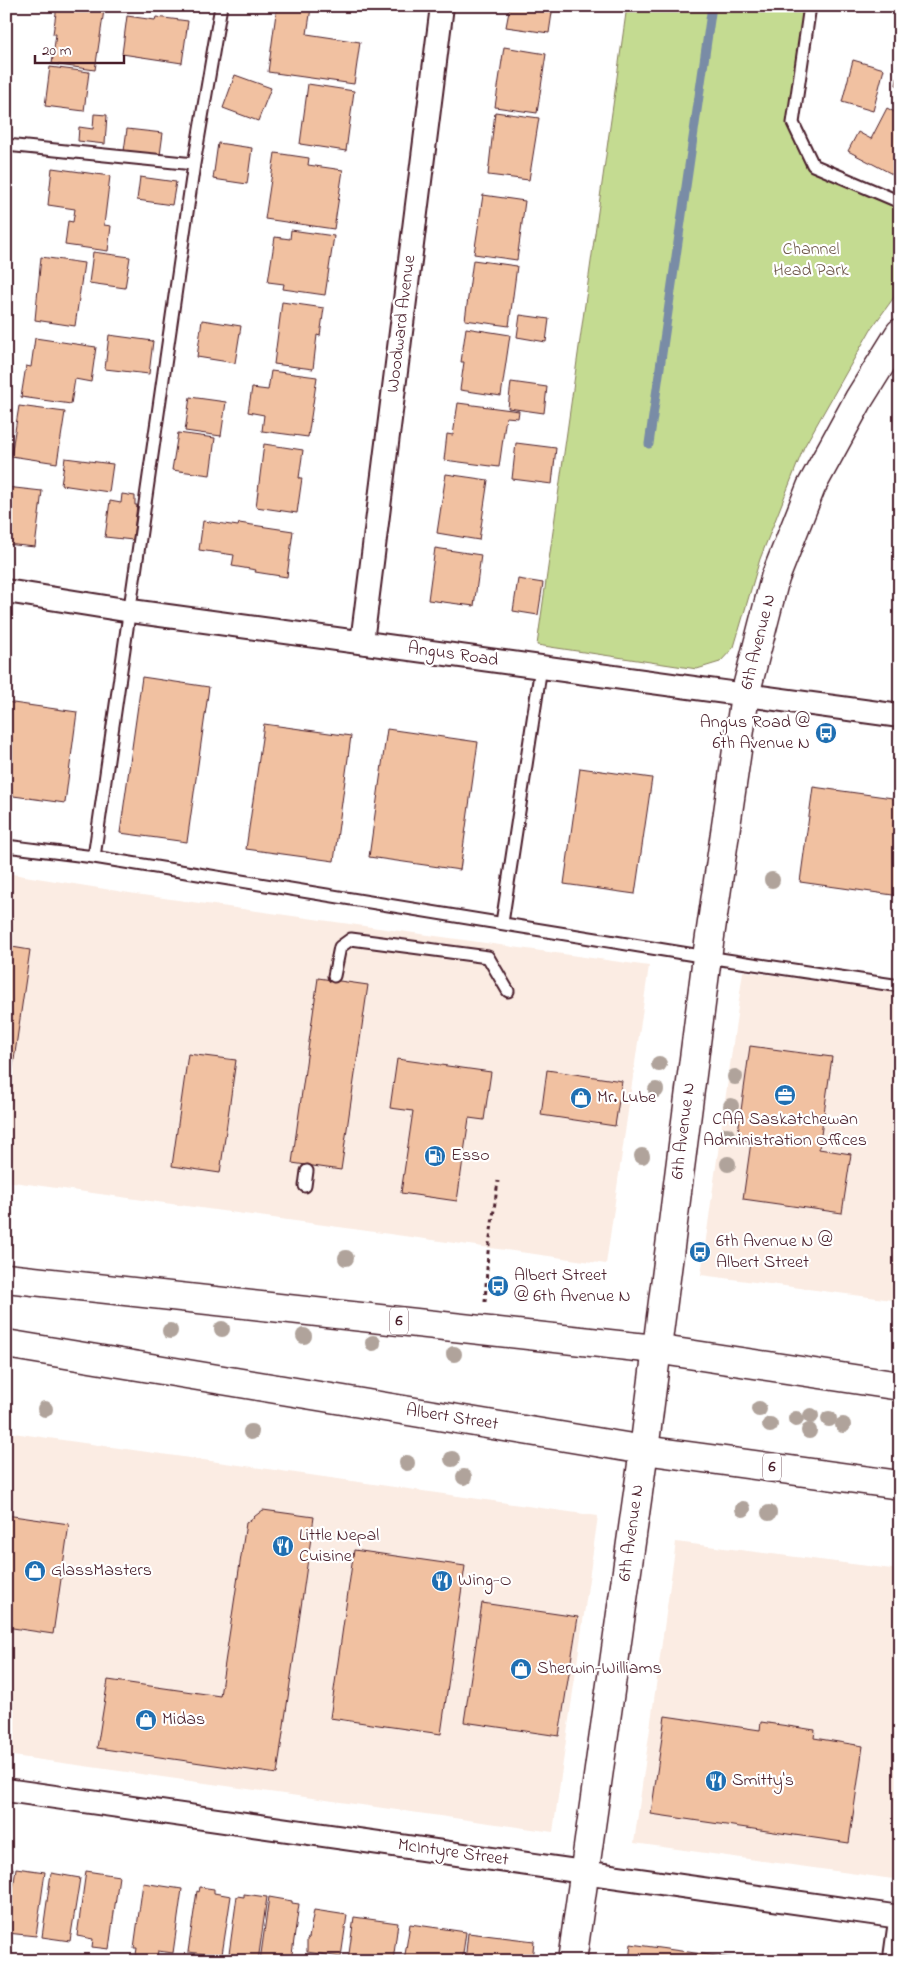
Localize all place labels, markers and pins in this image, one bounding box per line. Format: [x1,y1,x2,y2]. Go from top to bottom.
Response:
place label: Angus Road @ 6th Avenue N [700,710,810,757]
bus stop icon: Angus Road @ 6th Avenue N [814,721,838,745]
office icon: CAA Saskatchewan Administration Offices [773,1083,797,1107]
place label: Mr. Lube [597,1085,657,1111]
shop icon: Mr. Lube [569,1086,593,1110]
place label: CAA Saskatchewan Administration Offices [703,1107,867,1154]
place label: Esso [451,1143,490,1169]
fuel station icon: Esso [423,1144,447,1168]
place label: 6th Avenue N @ Albert Street [716,1229,833,1276]
bus stop icon: 6th Avenue N @ Albert Street [688,1240,712,1264]
place label: Albert Street @ 6th Avenue N [514,1263,631,1310]
bus stop icon: Albert Street @ 6th Avenue N [486,1274,510,1298]
place label: Little Nepal Cuisine [299,1523,379,1570]
restaurant icon: Little Nepal Cuisine [271,1534,295,1558]
place label: GlassMasters [51,1558,152,1584]
shop icon: GlassMasters [23,1559,47,1583]
place label: Wing-O [458,1568,512,1595]
restaurant icon: Wing-O [430,1569,454,1593]
place label: Sherwin-Williams [537,1656,662,1682]
shop icon: Sherwin-Williams [509,1657,533,1681]
place label: Midas [162,1707,205,1733]
shop icon: Midas [134,1708,158,1732]
place label: Smitty's [732,1768,794,1794]
restaurant icon: Smitty's [704,1769,728,1793]

